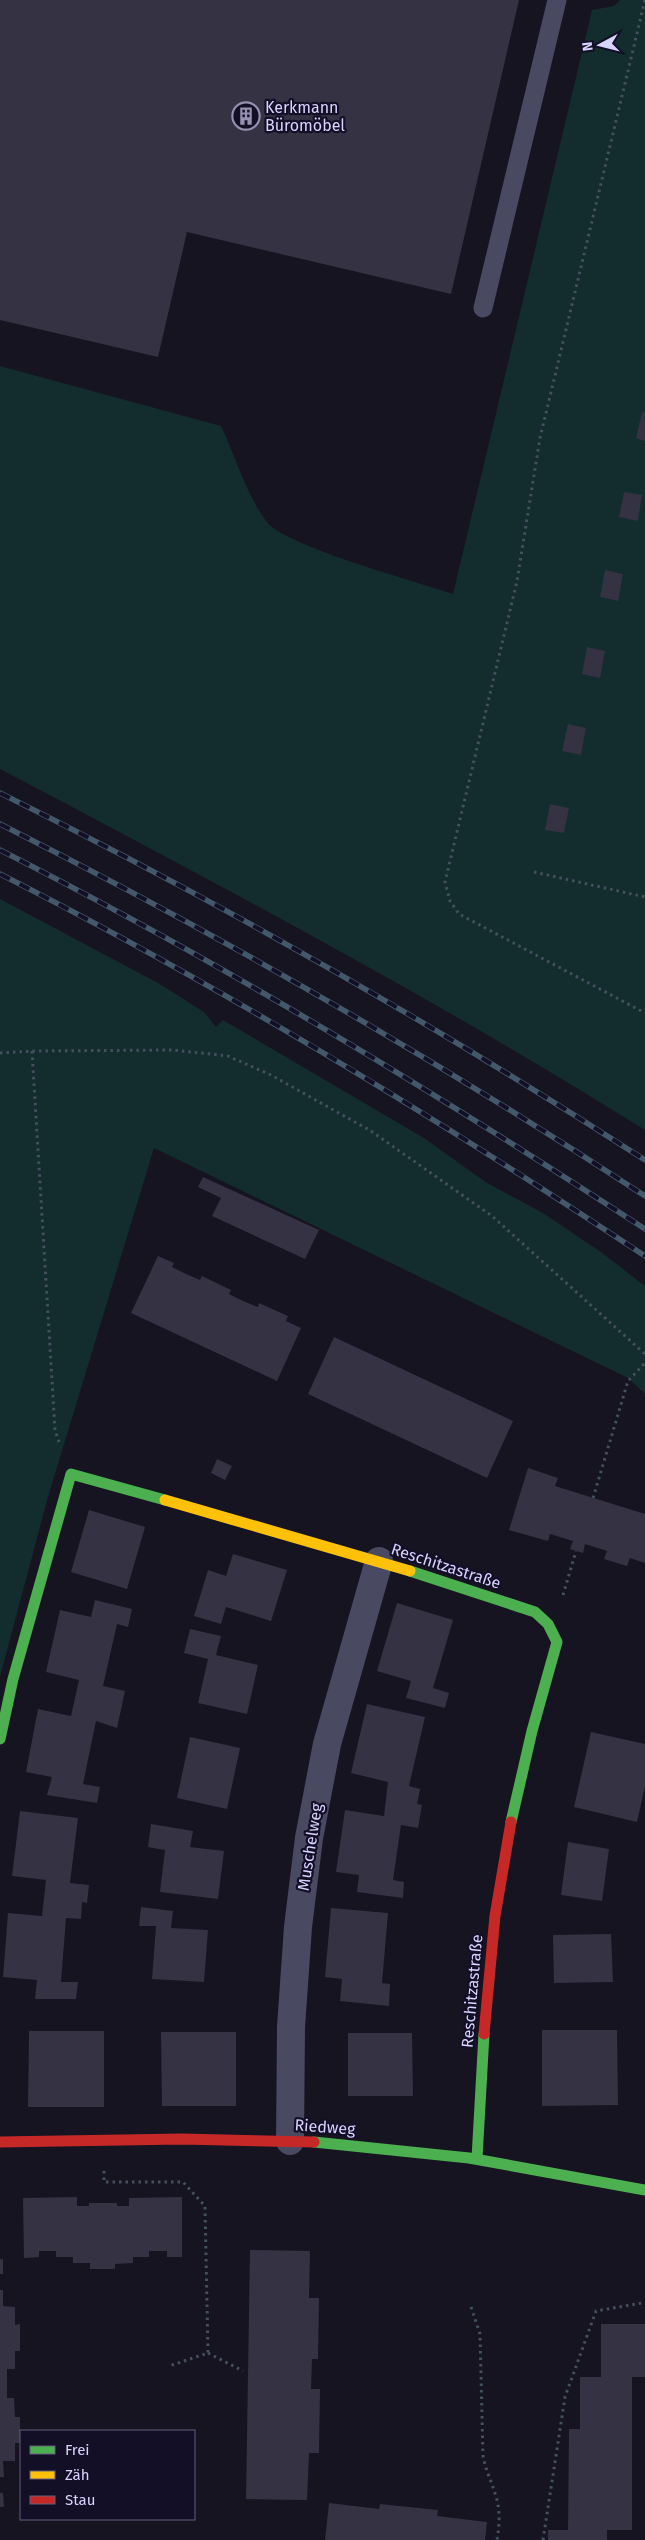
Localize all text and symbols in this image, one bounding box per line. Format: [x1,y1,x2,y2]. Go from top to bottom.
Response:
north arrow [575,20,625,70]
text: N [579,41,597,52]
place label: Kerkmann Büromöbel [265,98,345,135]
building icon: Kerkmann Büromöbel [231,101,261,131]
street label: Reschitzastraße [389,1539,503,1593]
street label: Muschelweg [294,1801,326,1892]
street label: Reschitzastraße [458,1933,486,2049]
street label: Riedweg [294,2115,357,2139]
legend [20,2430,195,2520]
text: Frei [65,2441,90,2459]
text: Zäh [65,2466,90,2484]
text: Stau [65,2491,95,2509]

